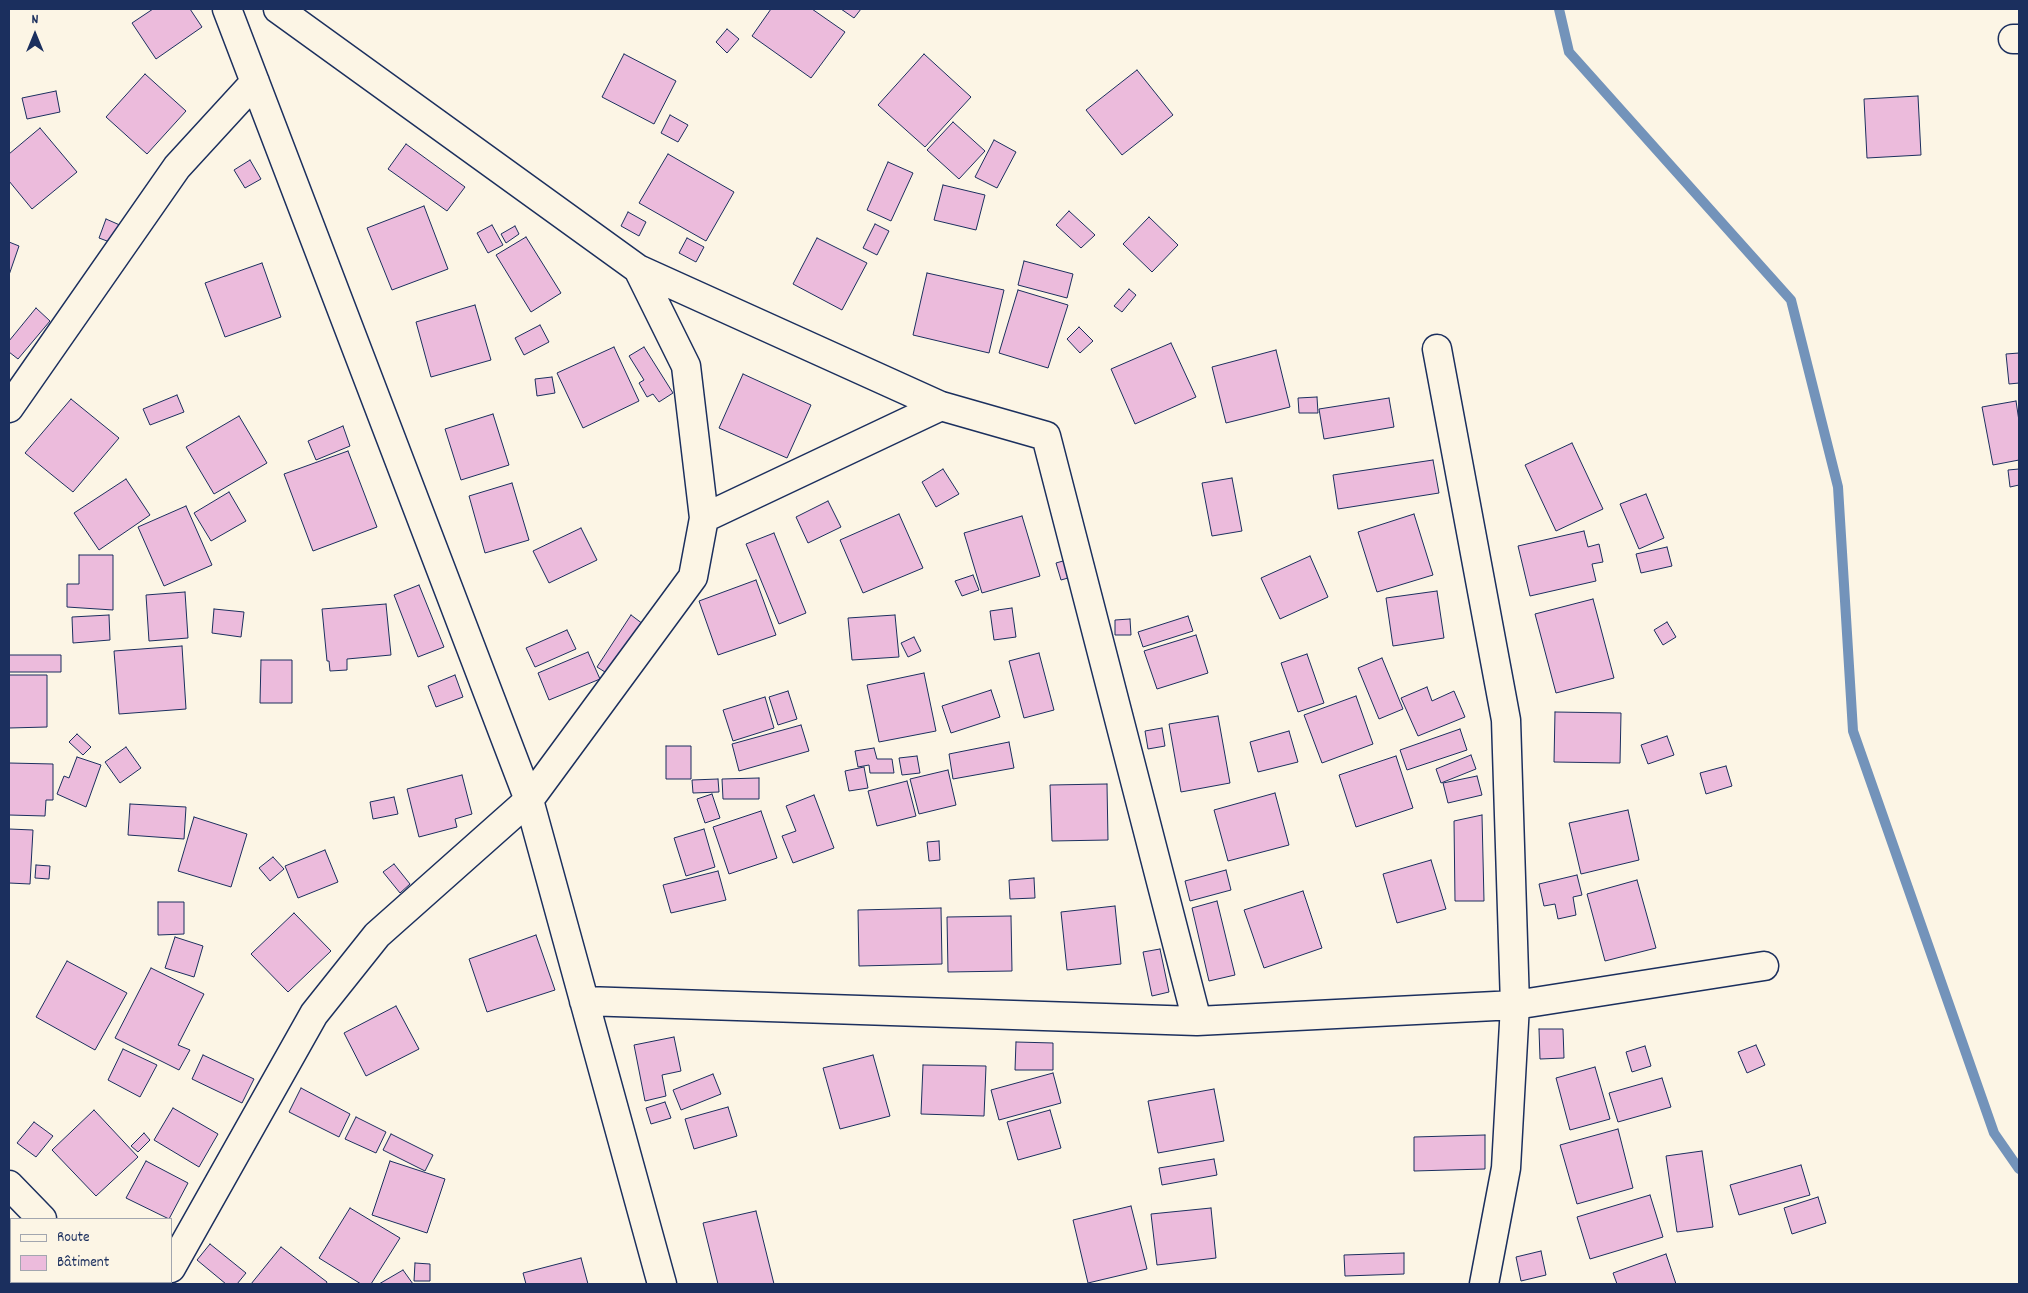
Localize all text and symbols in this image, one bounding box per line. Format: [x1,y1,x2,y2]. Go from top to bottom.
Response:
north arrow [10,10,60,60]
text: N [32,10,38,30]
legend [10,1218,172,1283]
text: Route [57,1227,90,1249]
text: Bâtiment [57,1252,109,1274]

